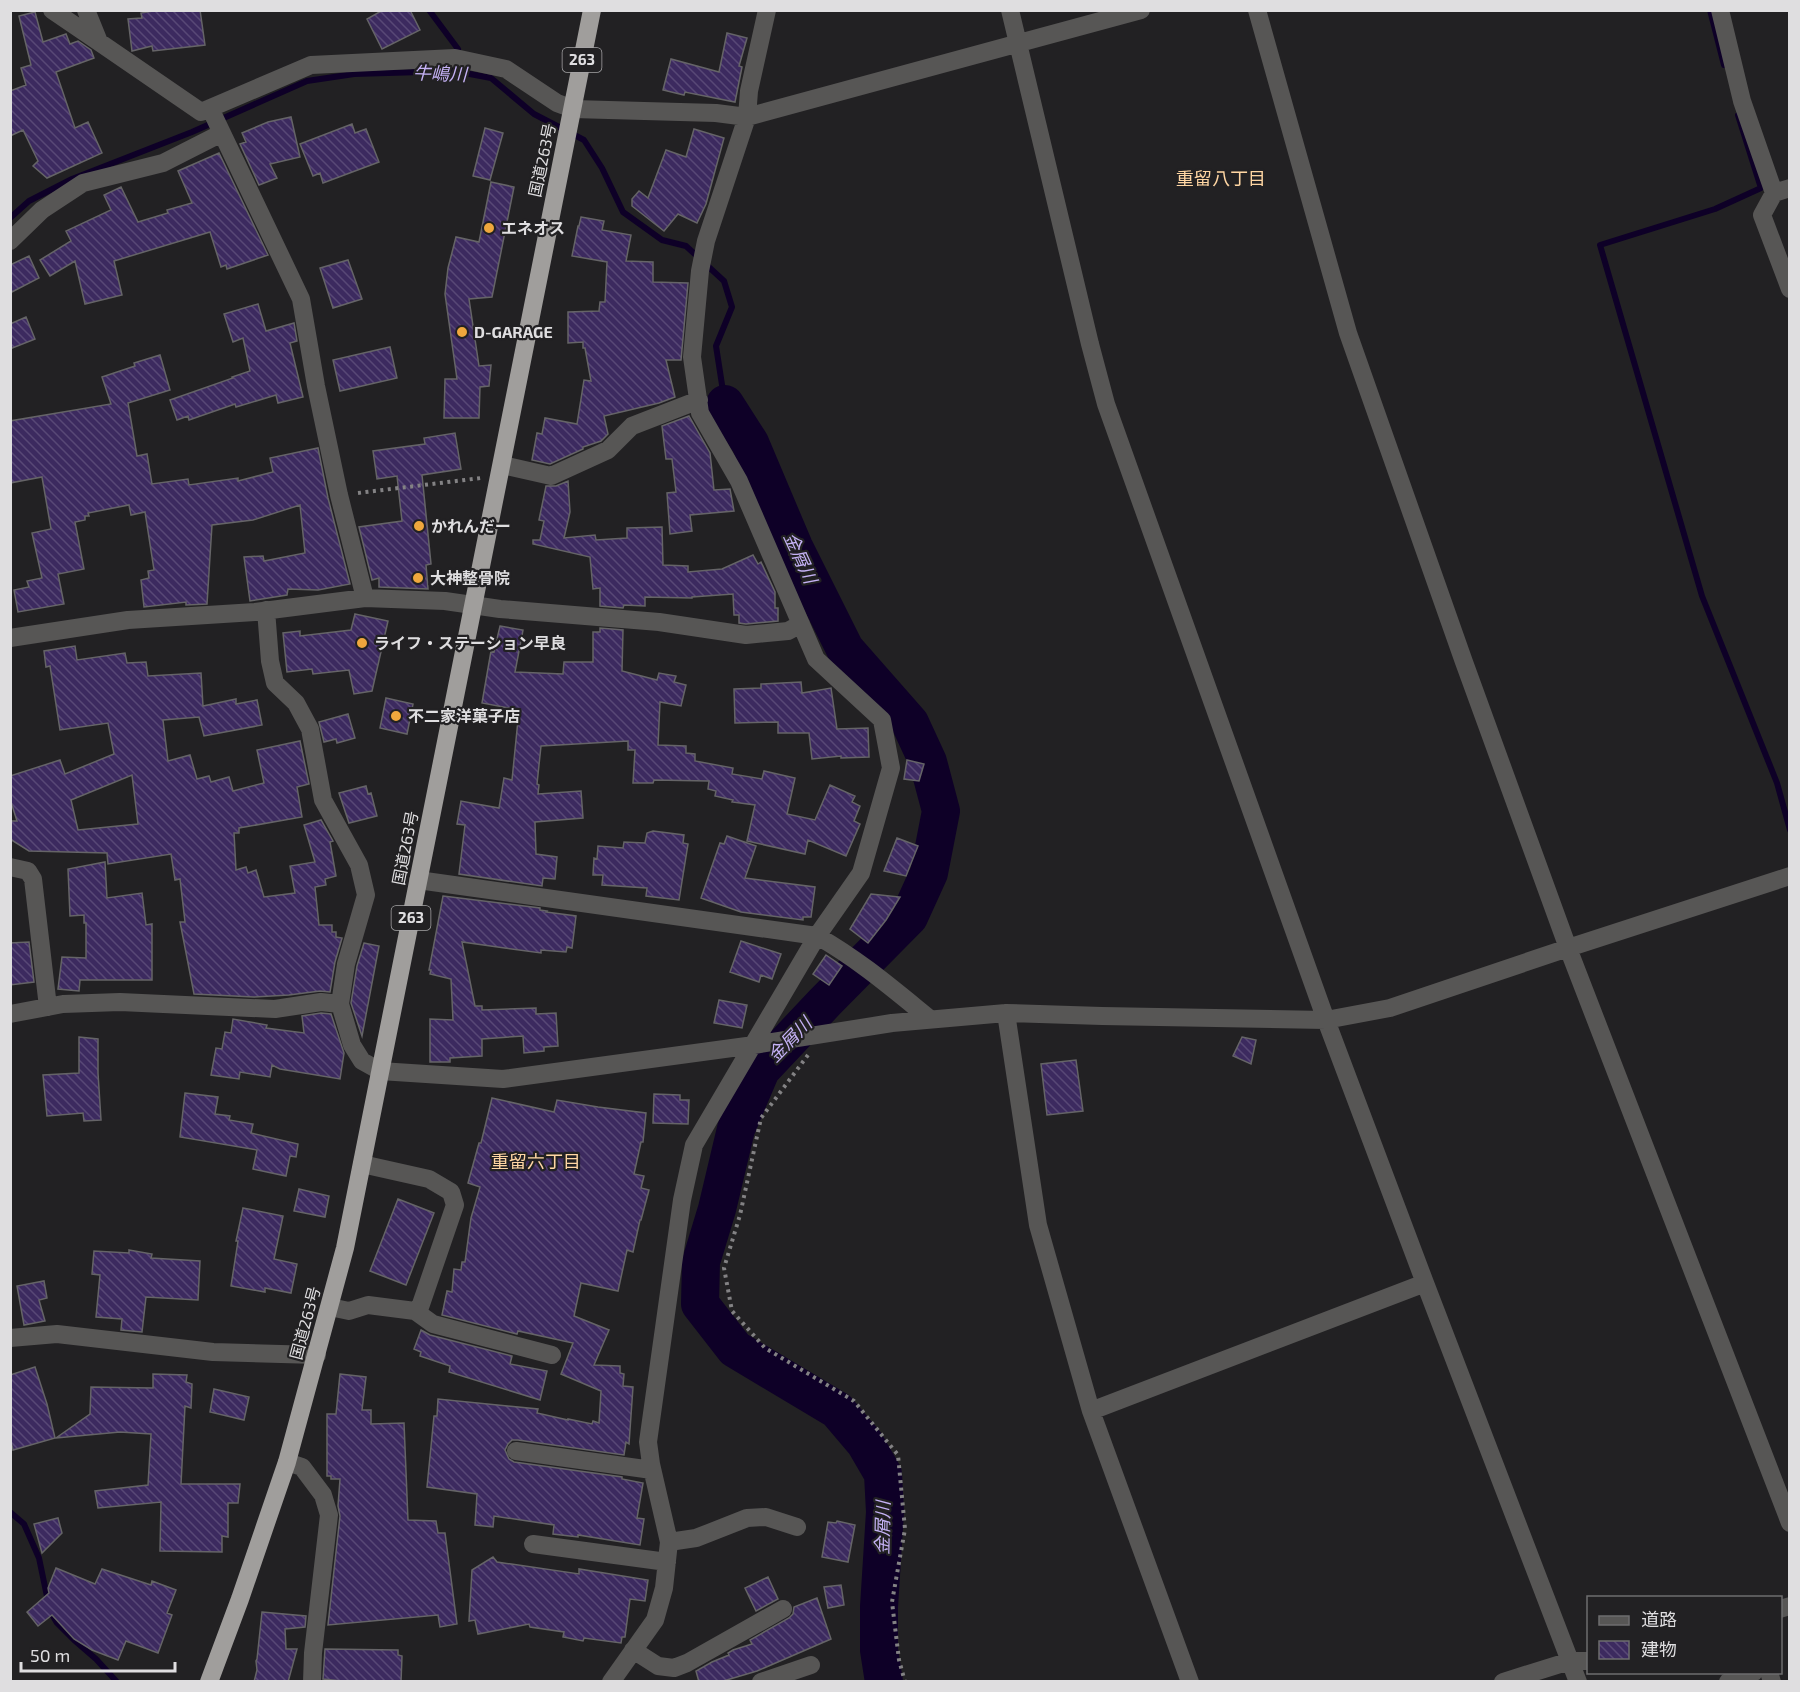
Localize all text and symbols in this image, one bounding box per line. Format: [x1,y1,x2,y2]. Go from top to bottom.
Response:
road number: 263 [562,48,602,72]
water label: 牛嶋川 [413,61,469,85]
street label: 国道263号 [524,121,559,199]
district label: 重留八丁目 [1176,167,1266,189]
place label: エネオス [501,218,565,237]
marker: エネオス [482,221,496,235]
place label: D-GARAGE [474,322,553,341]
marker: D-GARAGE [455,325,469,339]
place label: かれんだー [431,516,511,535]
marker: かれんだー [412,519,426,533]
water label: 金屑川 [780,528,823,589]
place label: 大神整骨院 [430,568,510,587]
marker: 大神整骨院 [411,571,425,585]
place label: ライフ・ステーション早良 [374,633,566,652]
marker: ライフ・ステーション早良 [355,636,369,650]
place label: 不二家洋菓子店 [408,706,520,725]
marker: 不二家洋菓子店 [389,709,403,723]
street label: 国道263号 [388,809,421,887]
road number: 263 [392,906,430,930]
water label: 金屑川 [763,1011,817,1066]
district label: 重留六丁目 [491,1150,581,1172]
street label: 国道263号 [286,1284,323,1362]
water label: 金屑川 [871,1499,894,1555]
legend [1587,1596,1782,1674]
text: 道路 [1641,1608,1677,1630]
scale bar [21,1635,176,1673]
text: 建物 [1641,1638,1677,1660]
text: 50 m [30,1644,70,1666]

